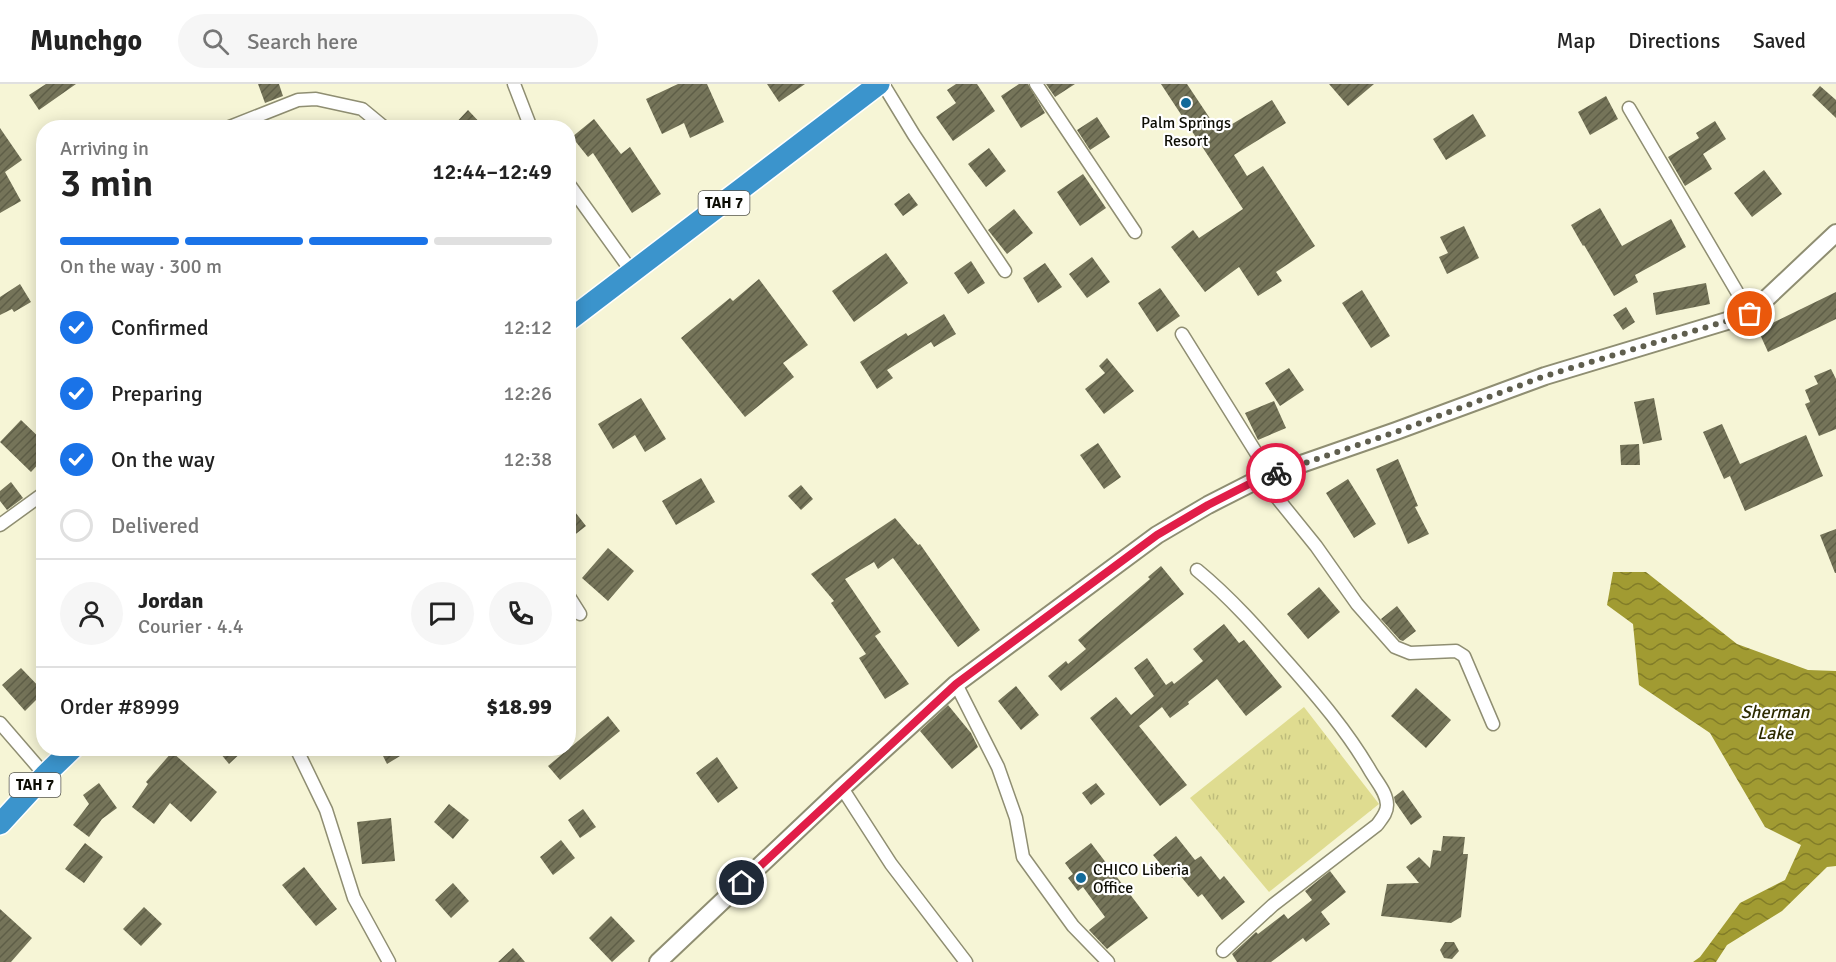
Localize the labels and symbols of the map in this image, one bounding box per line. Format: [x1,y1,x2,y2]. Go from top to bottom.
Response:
marker: Palm Springs Resort [1179,96,1193,110]
place label: Palm Springs Resort [1141,113,1231,151]
road number: TAH 7 [698,191,750,215]
pin [1724,288,1775,339]
courier [1246,443,1306,503]
water label: Sherman Lake [1741,701,1811,744]
road number: TAH 7 [9,773,60,797]
pin [716,857,767,908]
place label: CHICO Liberia Office [1093,860,1189,898]
marker: CHICO Liberia Office [1074,871,1088,885]

